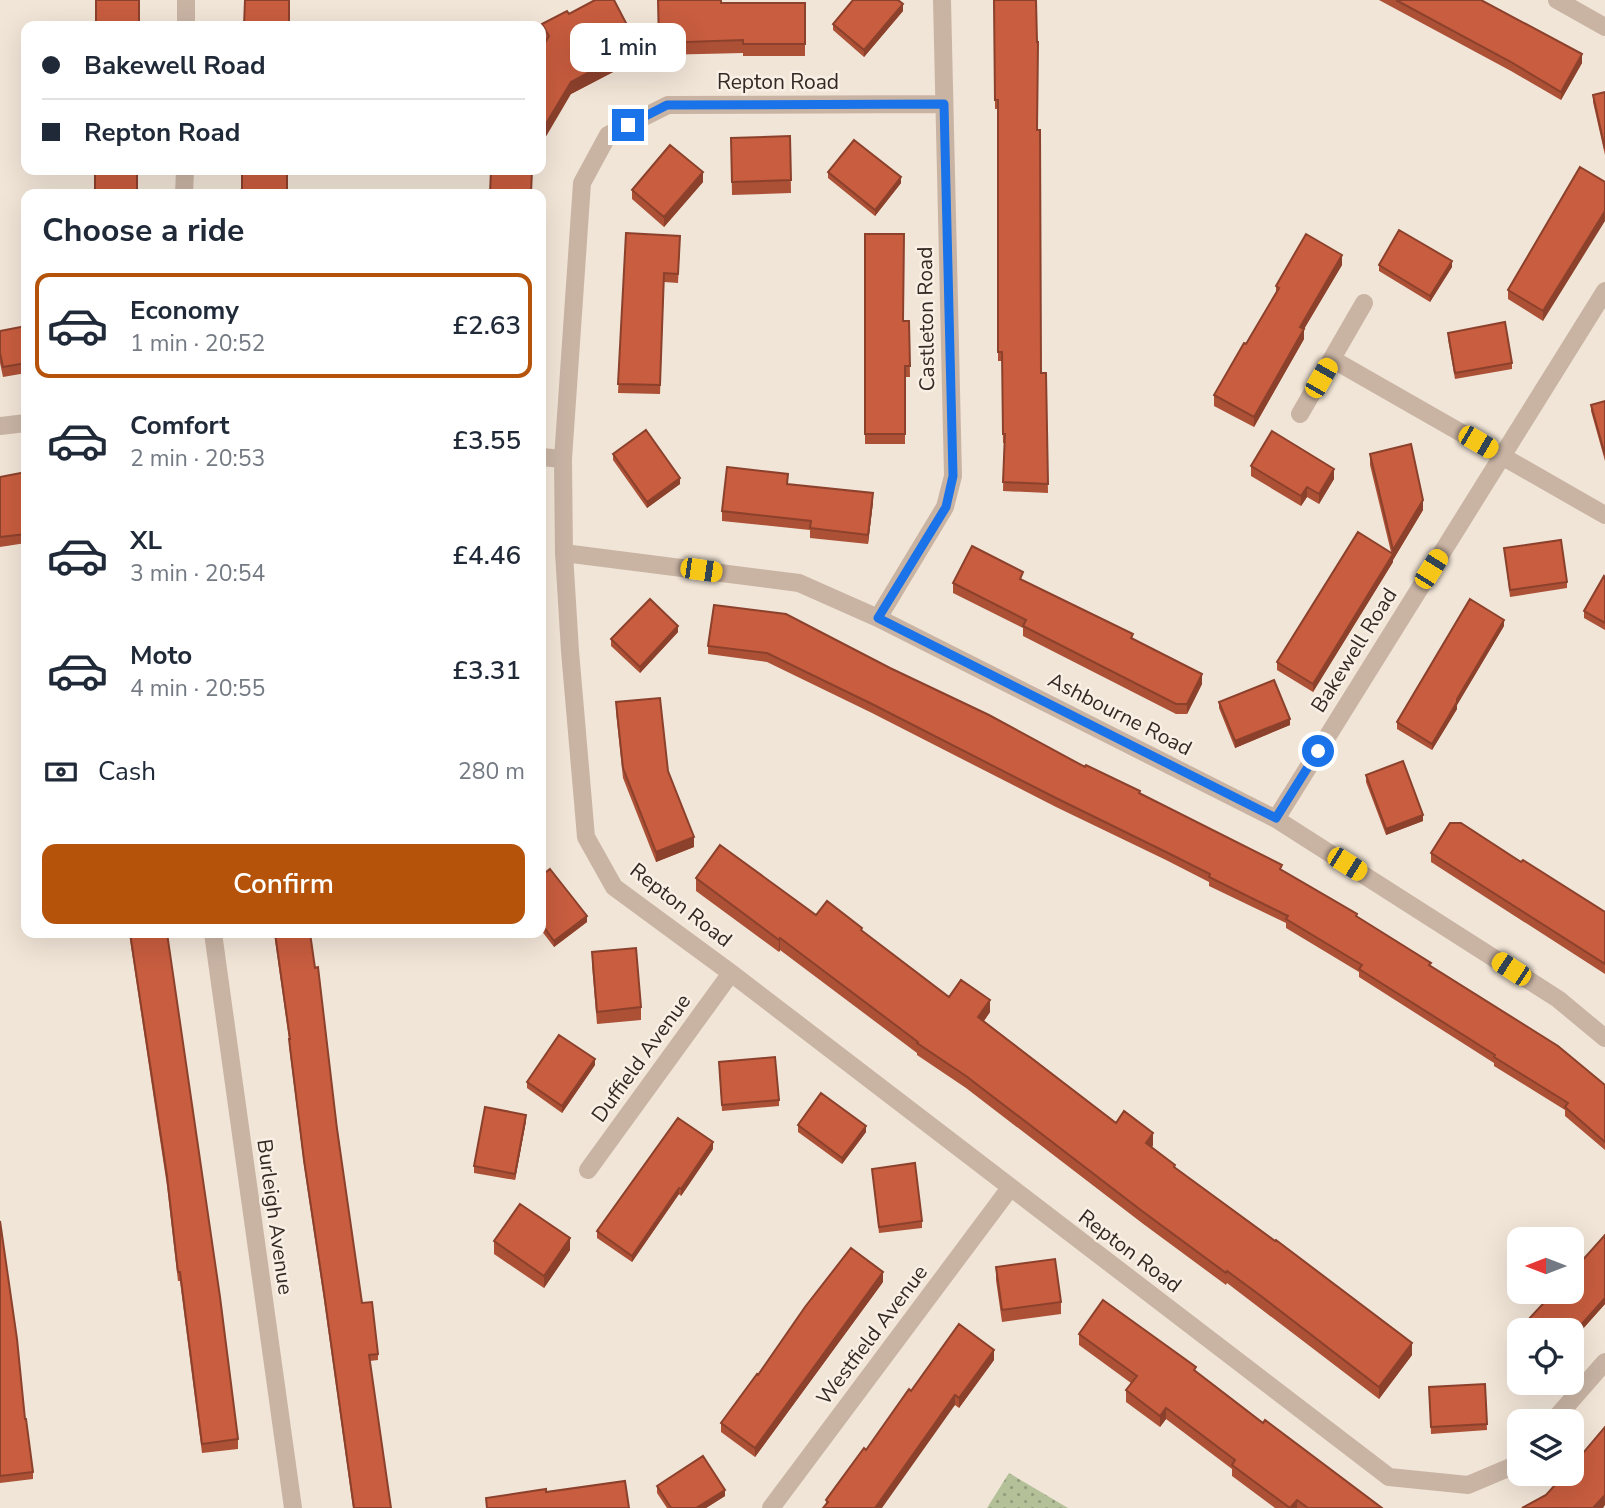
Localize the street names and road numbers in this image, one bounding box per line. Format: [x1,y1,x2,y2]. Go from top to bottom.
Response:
street label: Repton Road [717,68,839,96]
street label: Castleton Road [911,246,941,392]
street label: Bakewell Road [1305,582,1403,718]
street label: Ashbourne Road [1043,666,1197,762]
street label: Repton Road [624,856,738,954]
street label: Duffield Avenue [585,988,697,1128]
street label: Burleigh Avenue [250,1137,300,1297]
street label: Repton Road [1073,1203,1187,1299]
street label: Westfield Avenue [810,1259,934,1411]

